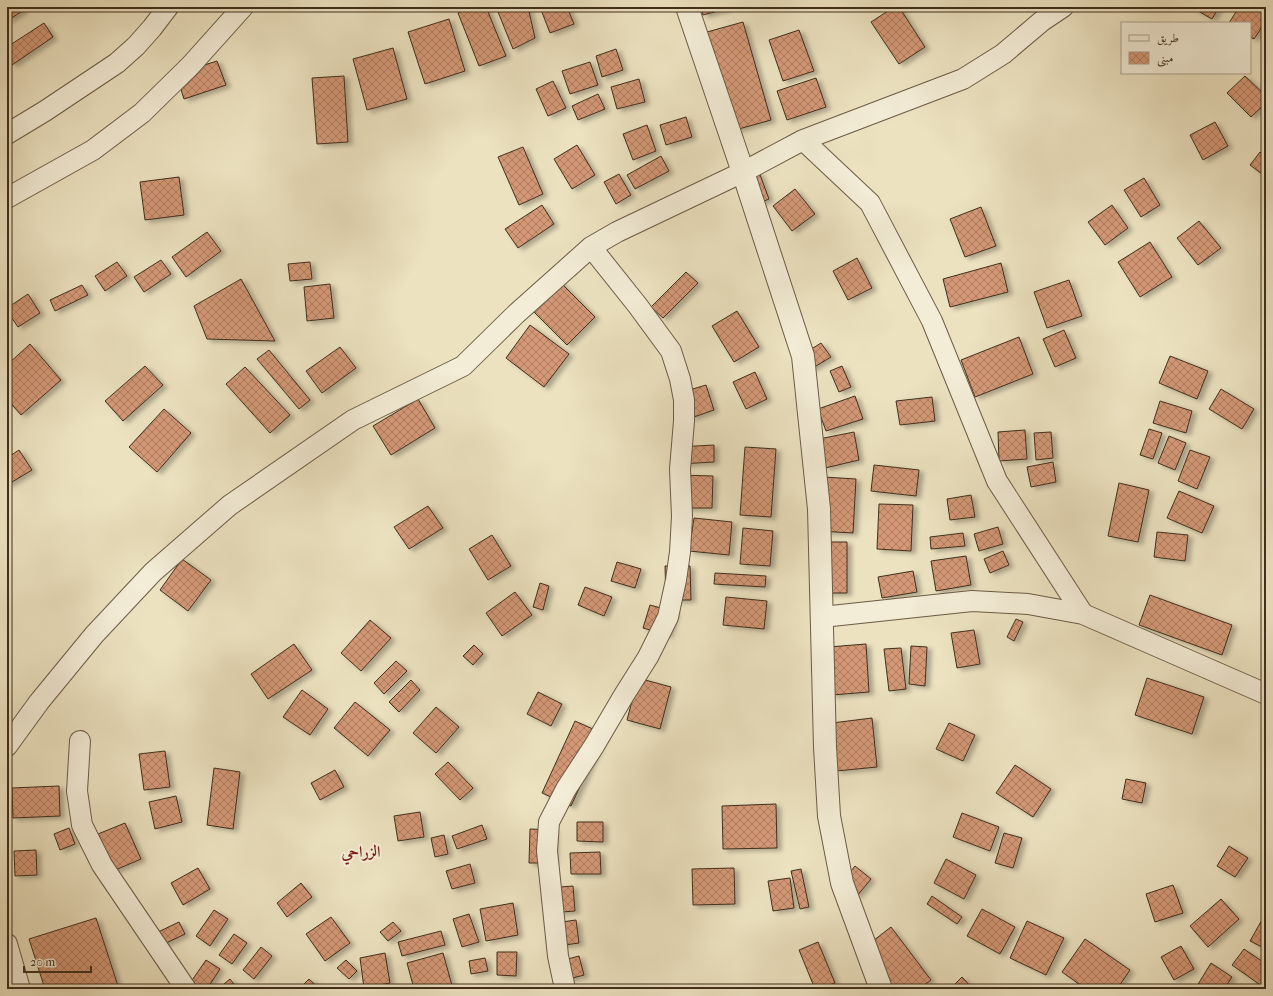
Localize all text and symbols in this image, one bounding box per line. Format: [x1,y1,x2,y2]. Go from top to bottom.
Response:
legend [1121,22,1251,74]
text: طريق [1157,31,1179,46]
text: مبنى [1157,51,1173,67]
district label: الزراحي [341,842,380,865]
scale bar [24,948,91,974]
text: 20 m [30,955,55,969]

